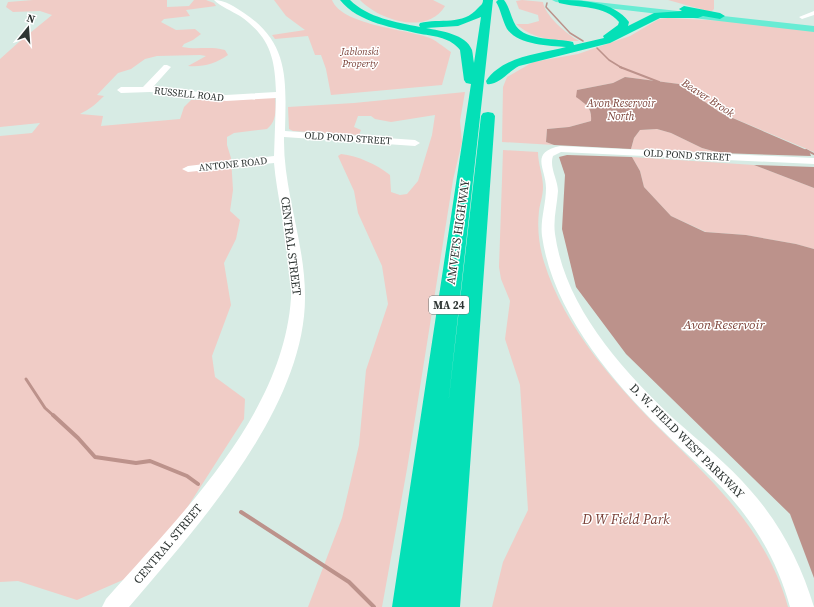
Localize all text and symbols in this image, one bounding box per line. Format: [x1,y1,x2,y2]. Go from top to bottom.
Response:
north arrow [8,8,48,48]
text: N [25,11,37,27]
park label: Jablonski Property [339,45,379,70]
water label: Beaver Brook [678,75,738,121]
street label: RUSSELL ROAD [153,84,225,104]
water label: Avon Reservoir North [586,96,656,124]
street label: OLD POND STREET [304,128,392,148]
street label: OLD POND STREET [643,146,731,164]
street label: ANTONE ROAD [198,154,268,174]
street label: AMVETS HIGHWAY [443,178,473,286]
street label: CENTRAL STREET [277,196,305,297]
road number: MA 24 [429,296,469,314]
water label: Avon Reservoir [682,316,765,333]
street label: D. W. FIELD WEST PARKWAY [626,380,748,502]
street label: CENTRAL STREET [130,500,207,587]
park label: D W Field Park [581,509,670,529]

